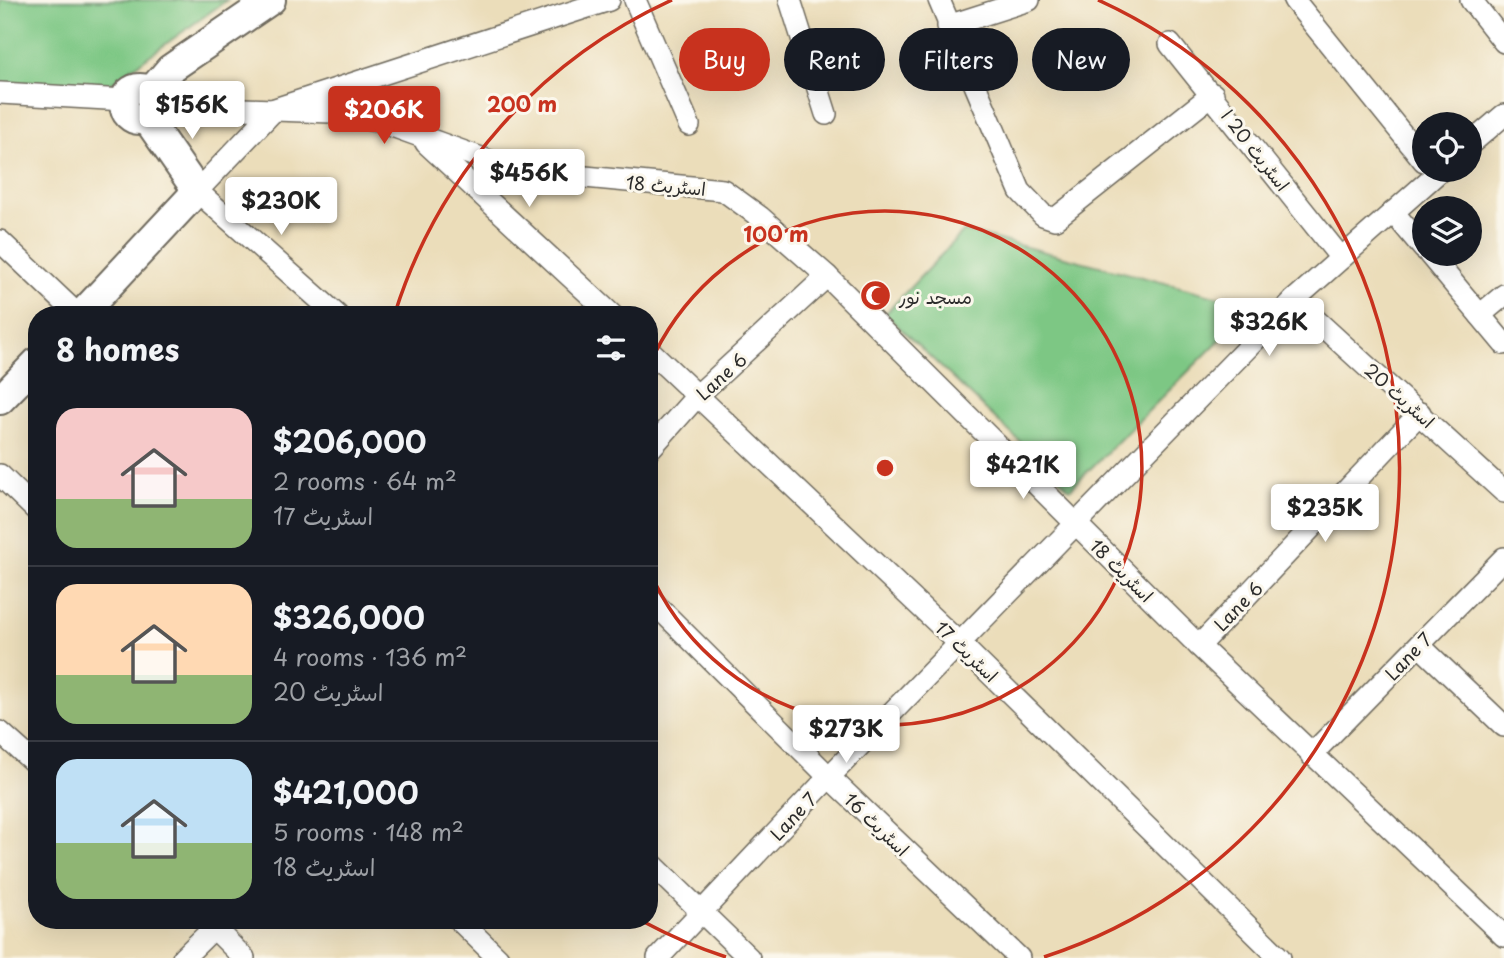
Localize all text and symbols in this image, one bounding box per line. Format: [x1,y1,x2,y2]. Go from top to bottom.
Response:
chip: Buy [679,28,770,91]
chip: Rent [784,28,885,91]
chip: Filters [899,28,1018,91]
chip: New [1032,28,1130,91]
pin: $156K [143,82,241,141]
text: $156K [156,86,228,121]
pin: $206K [335,86,433,146]
text: 200 m [487,87,557,119]
text: $206K [344,91,424,126]
street label: اسٹریٹ 20 ا [1216,104,1296,196]
map controls [1412,112,1482,266]
button: locate [1412,112,1482,182]
pin: $456K [480,150,578,209]
text: $456K [490,154,568,189]
street label: اسٹریٹ 18 [625,168,707,202]
pin: $230K [232,177,330,237]
text: $230K [241,182,321,217]
button: layers [1412,196,1482,266]
text: 100 m [743,217,809,249]
mosque icon: مسجد نور [859,279,893,313]
place label: مسجد نور [898,283,972,310]
pin: $326K [1220,298,1318,358]
text: $326K [1230,303,1308,338]
text: 8 homes [56,326,179,371]
icon: filters [592,329,630,367]
street label: Lane 6 [690,346,752,406]
street label: اسٹریٹ 20 [1359,356,1441,434]
text: $206,000 [273,418,427,463]
icon: home [112,436,196,520]
pin: $421K [974,442,1072,501]
text: $421K [986,446,1060,481]
centre of rings [873,456,897,480]
text: 2 rooms · 64 m² [273,463,457,498]
pin: $235K [1276,484,1374,544]
text: $235K [1287,489,1363,524]
text: اسٹریٹ 17 [273,498,373,533]
street label: اسٹریٹ 18 [1084,532,1160,608]
street label: Lane 6 [1207,575,1269,637]
text: $326,000 [273,594,425,639]
icon: home [112,612,196,696]
street label: اسٹریٹ 17 [929,614,1005,688]
street label: Lane 7 [1378,626,1438,686]
text: 4 rooms · 136 m² [273,639,467,674]
text: اسٹریٹ 20 [273,674,384,709]
pin: $273K [797,706,895,765]
text: $273K [809,710,883,745]
text: $421,000 [273,769,419,814]
street label: Lane 7 [763,786,823,846]
street label: اسٹریٹ 16 [838,786,916,862]
icon: home [112,787,196,871]
text: 5 rooms · 148 m² [273,814,464,849]
text: اسٹریٹ 18 [273,849,375,884]

